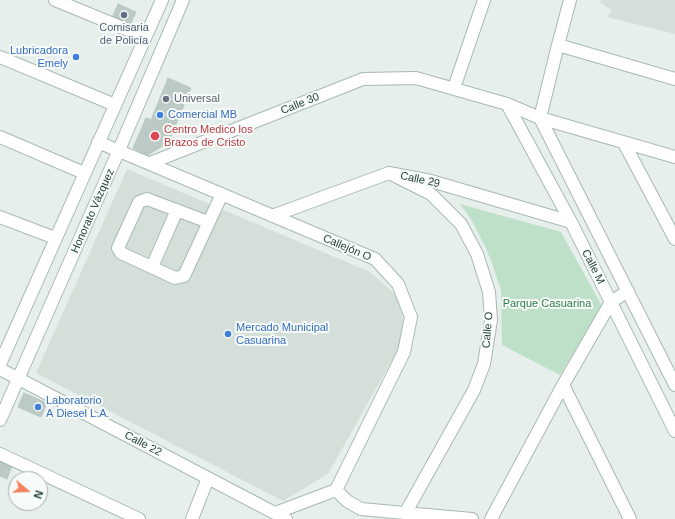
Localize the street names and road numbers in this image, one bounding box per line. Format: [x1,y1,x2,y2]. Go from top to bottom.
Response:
street label: Calle 30 [279,90,321,118]
street label: Honorato Vázquez [68,167,118,255]
street label: Calle 29 [399,169,441,191]
street label: Callejón O [321,232,373,264]
street label: Calle M [579,247,607,287]
street label: Calle O [480,311,496,349]
street label: Calle 22 [122,429,164,459]

